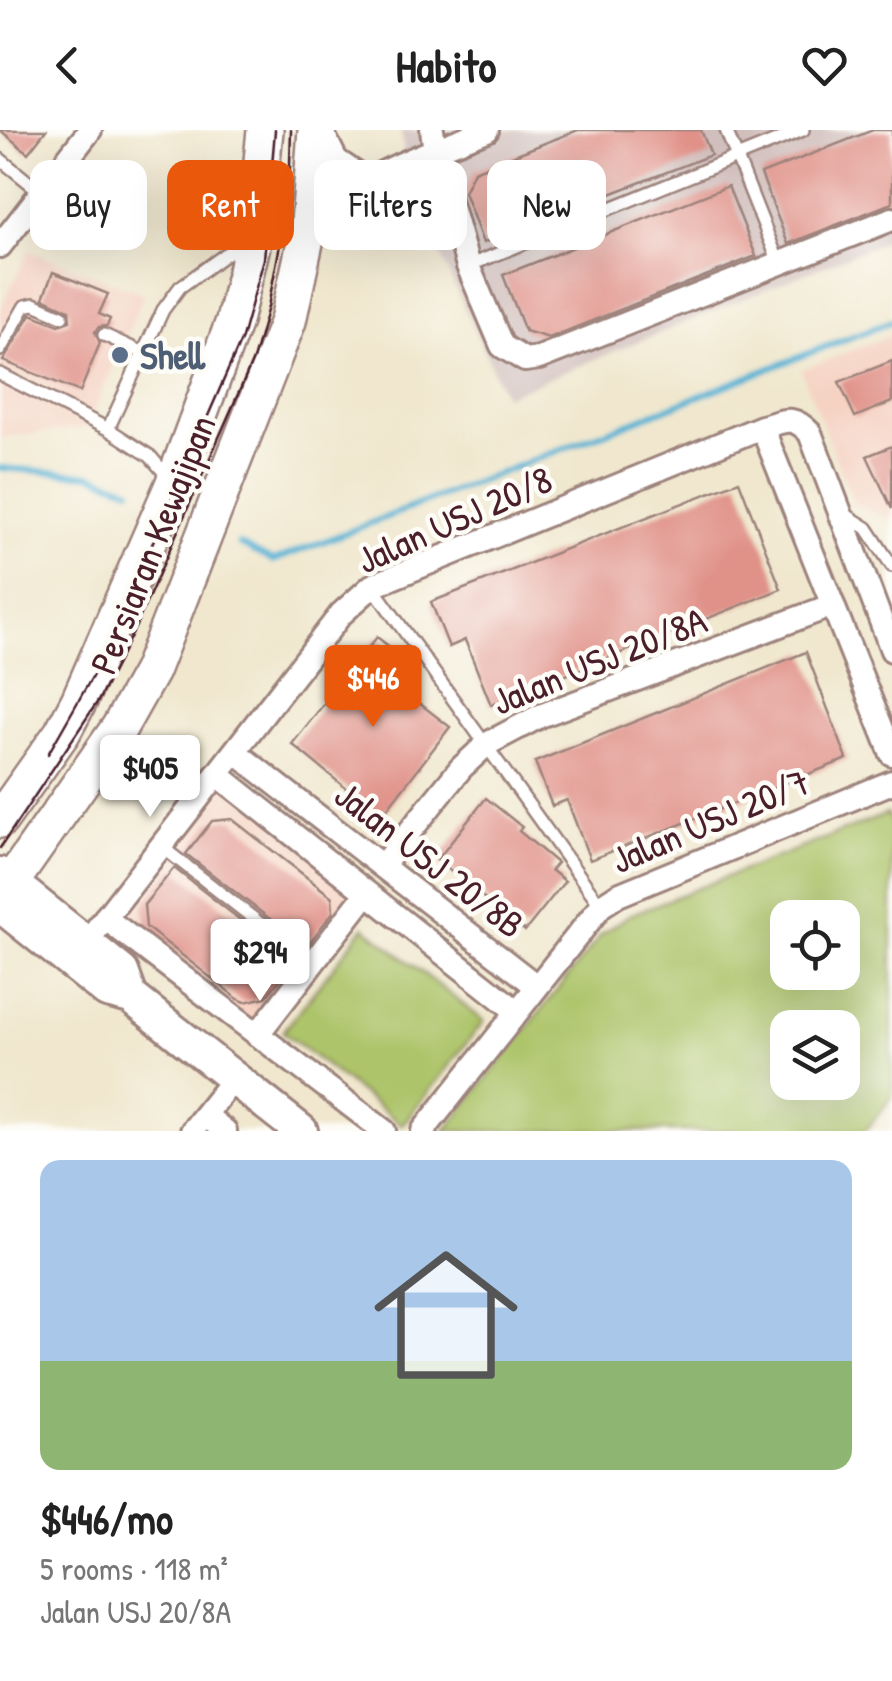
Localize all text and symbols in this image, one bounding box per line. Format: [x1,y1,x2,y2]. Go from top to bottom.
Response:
text: Habito [396,35,496,96]
icon: back [40,38,95,93]
icon: heart [797,38,852,93]
chip: Buy [30,160,147,250]
chip: Rent [167,160,294,250]
chip: Filters [314,160,467,250]
chip: New [487,160,606,250]
place label: Shell [140,329,207,381]
marker: Shell [109,344,131,366]
street label: Persiaran Kewajipan [76,407,228,681]
street label: Jalan USJ 20/8 [348,453,560,585]
street label: Jalan USJ 20/8A [484,593,714,727]
pin: $446 [314,645,432,730]
text: $446 [347,656,400,699]
pin: $405 [91,735,209,820]
text: $405 [122,746,178,789]
street label: Jalan USJ 20/7 [603,755,817,885]
street label: Jalan USJ 20/8B [324,768,536,950]
map controls [770,900,860,1100]
button: locate [770,900,860,990]
pin: $294 [201,919,319,1004]
text: $294 [233,930,287,973]
button: layers [770,1010,860,1100]
icon: home [356,1225,536,1405]
text: $446/mo [40,1490,173,1547]
text: 5 rooms · 118 m² [40,1547,228,1590]
text: Jalan USJ 20/8A [40,1590,231,1633]

